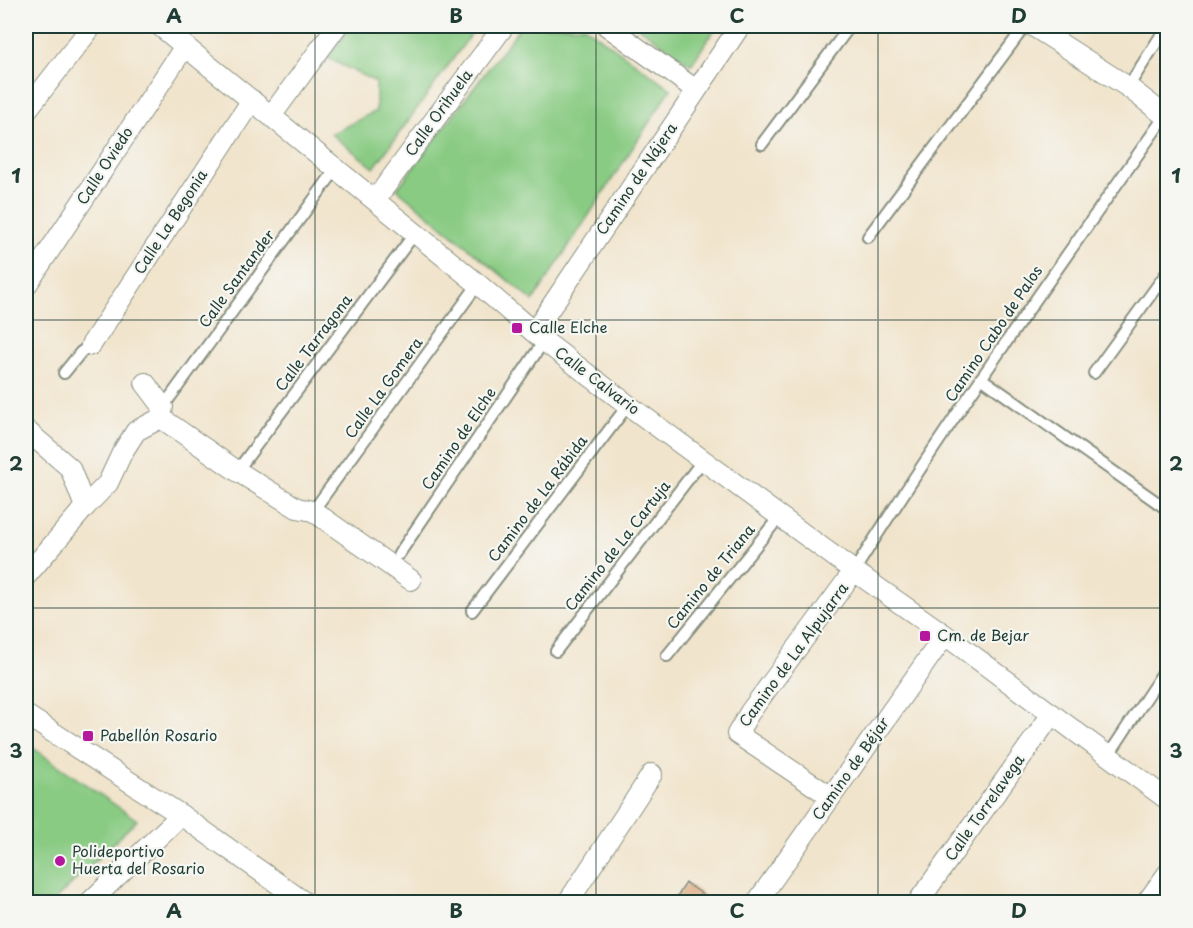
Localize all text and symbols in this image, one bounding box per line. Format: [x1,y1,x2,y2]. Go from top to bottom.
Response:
text: A [166,0,182,30]
text: B [449,0,463,30]
text: C [729,0,745,30]
text: D [1011,0,1027,30]
street label: Calle Orihuela [398,63,478,160]
street label: Camino de Nájera [589,117,683,239]
street label: Calle Oviedo [70,122,138,209]
text: 1 [11,160,21,190]
text: 1 [1171,160,1181,190]
street label: Calle La Begonia [127,164,213,278]
street label: Calle Santander [192,224,279,332]
street label: Camino Cabo de Palos [938,260,1047,406]
street label: Calle Tarragona [269,288,357,395]
place label: Calle Elche [529,315,607,338]
marker: Calle Elche [510,321,524,335]
street label: Calle La Gomera [338,331,428,443]
street label: Calle Calvario [551,340,645,419]
street label: Camino de Elche [415,382,501,494]
street label: Camino de La Rábida [481,430,592,566]
text: 2 [9,448,23,478]
text: 2 [1169,448,1183,478]
street label: Camino de La Cartuja [558,474,676,615]
street label: Camino de Triana [660,518,760,634]
street label: Camino de La Alpujarra [732,577,854,731]
place label: Cm. de Bejar [937,623,1029,646]
marker: Cm. de Bejar [918,629,932,643]
street label: Camino de Béjar [806,712,894,824]
place label: Pabellón Rosario [100,723,217,746]
marker: Pabellón Rosario [81,729,95,743]
text: 3 [9,735,23,765]
text: 3 [1169,735,1183,765]
street label: Calle Torrelavega [938,749,1030,865]
place label: Polideportivo Huerta del Rosario [72,839,205,879]
marker: Polideportivo Huerta del Rosario [53,854,67,868]
text: A [166,895,182,925]
text: B [449,895,463,925]
text: C [729,895,745,925]
text: D [1011,895,1027,925]

